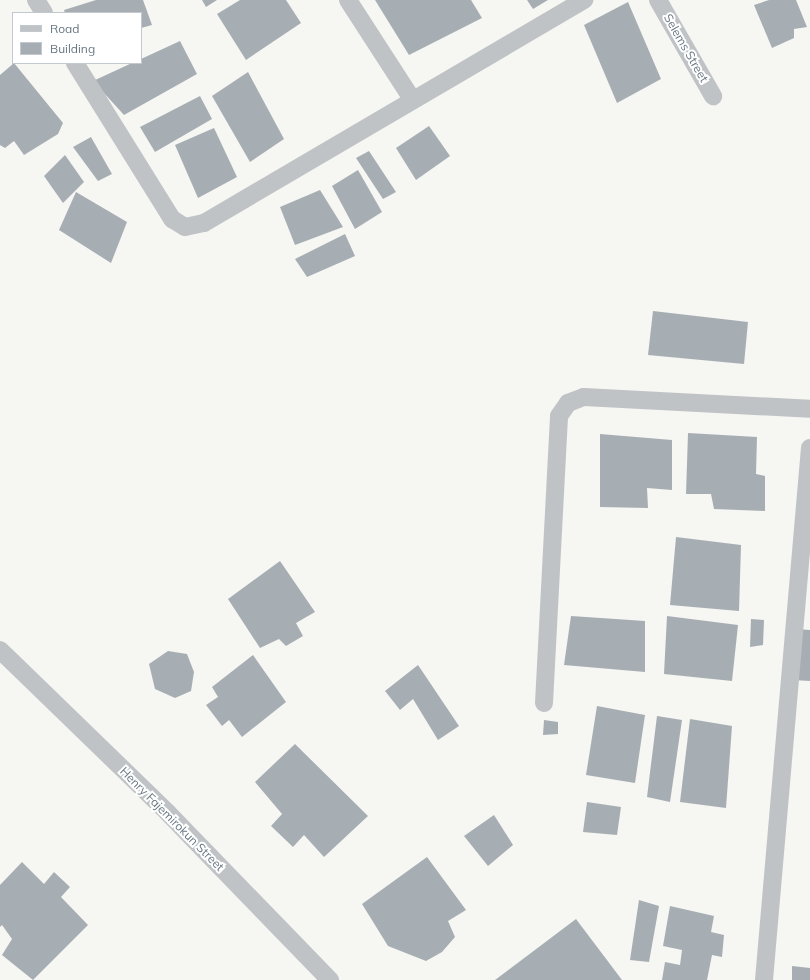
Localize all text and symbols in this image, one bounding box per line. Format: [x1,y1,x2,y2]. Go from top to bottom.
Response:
street label: Selems Street [661,11,711,85]
legend [12,12,142,64]
text: Road [50,21,79,36]
text: Building [50,41,95,56]
street label: Henry Fajemirokun Street [117,764,227,874]

